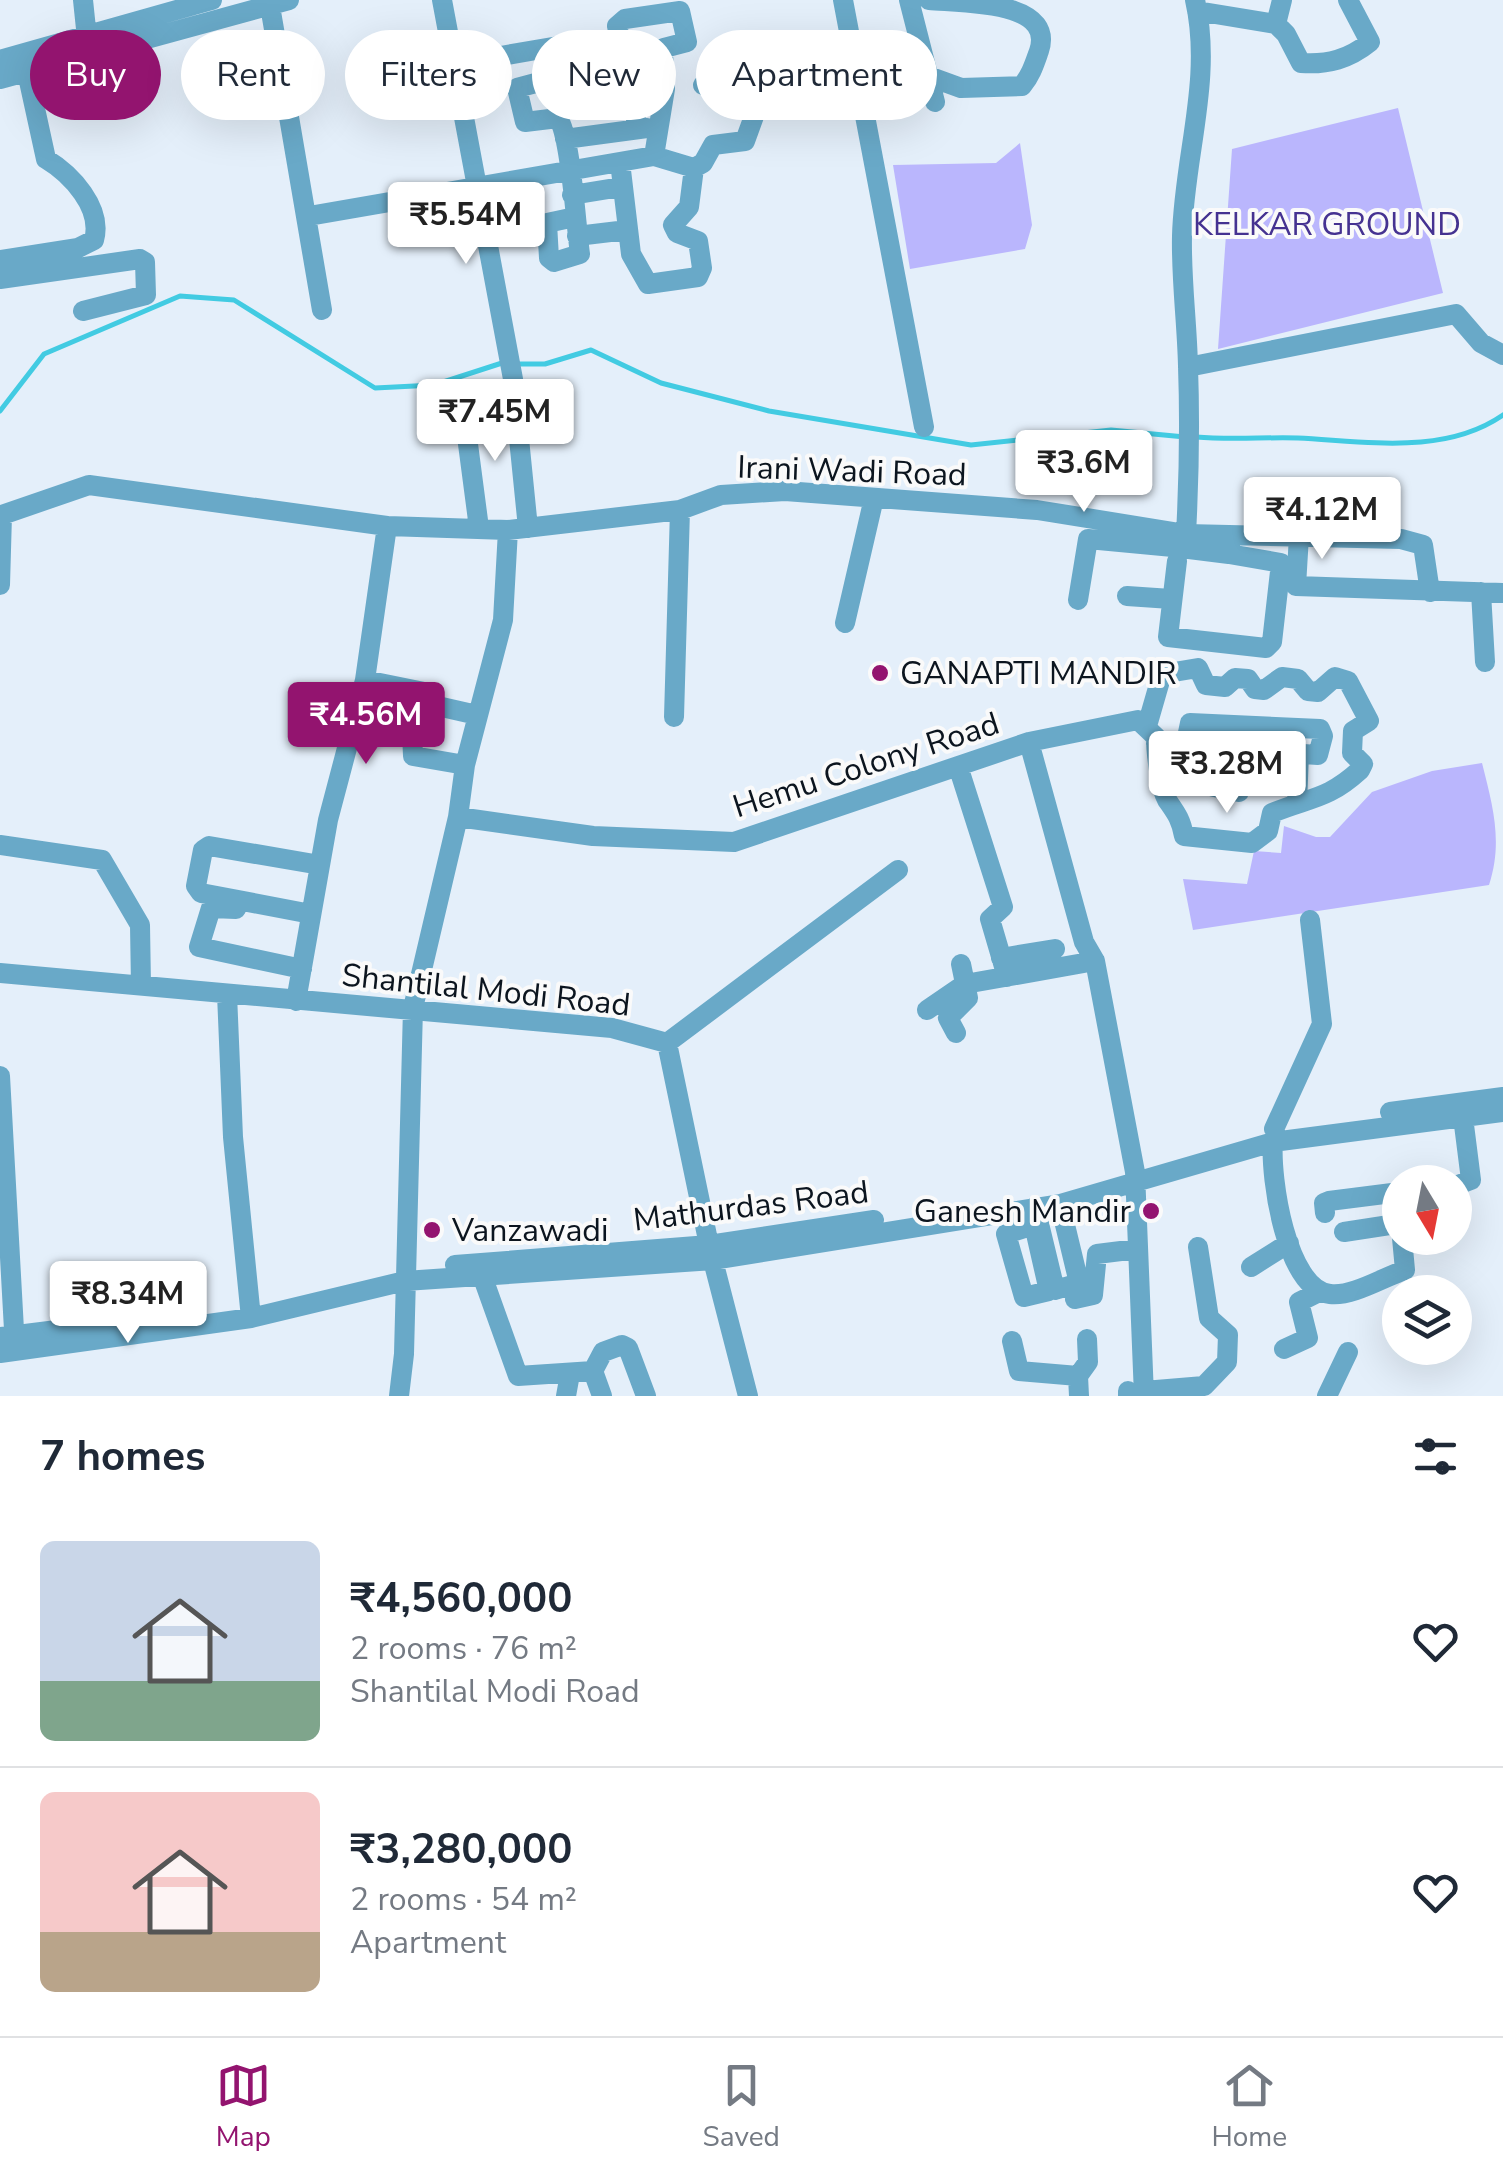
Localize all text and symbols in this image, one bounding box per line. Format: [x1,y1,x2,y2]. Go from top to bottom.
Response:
chip: Buy [30,30,161,120]
chip: Rent [181,30,325,120]
chip: Filters [345,30,512,120]
chip: New [532,30,676,120]
chip: Apartment [696,30,937,120]
pin: ₹5.54M [385,182,547,267]
text: ₹5.54M [410,193,522,236]
park label: KELKAR GROUND [1193,203,1461,246]
pin: ₹7.45M [414,379,576,464]
text: ₹7.45M [439,390,551,433]
pin: ₹3.6M [1014,430,1154,515]
text: ₹3.6M [1037,441,1131,484]
street label: Irani Wadi Road [737,446,967,496]
pin: ₹4.12M [1241,477,1403,562]
text: ₹4.12M [1266,488,1378,531]
place label: GANAPTI MANDIR [900,652,1177,695]
marker: GANAPTI MANDIR [869,662,891,684]
pin: ₹4.56M [285,682,447,767]
text: ₹4.56M [310,693,422,736]
street label: Hemu Colony Road [727,702,1005,828]
pin: ₹3.28M [1146,731,1308,816]
text: ₹3.28M [1171,742,1283,785]
street label: Shantilal Modi Road [340,953,632,1027]
north arrow [1382,1165,1472,1255]
map controls [1382,1165,1472,1365]
street label: Mathurdas Road [631,1170,871,1242]
place label: Ganesh Mandir [914,1190,1132,1233]
marker: Ganesh Mandir [1140,1200,1162,1222]
place label: Vanzawadi [451,1209,608,1252]
marker: Vanzawadi [421,1219,443,1241]
pin: ₹8.34M [47,1261,209,1346]
text: ₹8.34M [72,1272,184,1315]
button: layers [1382,1275,1472,1365]
text: 7 homes [40,1428,205,1485]
icon: filters [1408,1429,1463,1484]
text: ₹4,560,000 [350,1570,572,1627]
icon: home [120,1581,240,1701]
icon: heart [1408,1614,1463,1669]
text: 2 rooms · 76 m² [350,1627,577,1670]
text: Shantilal Modi Road [350,1670,640,1713]
text: ₹3,280,000 [350,1821,572,1878]
icon: home [120,1832,240,1952]
icon: heart [1408,1865,1463,1920]
text: 2 rooms · 54 m² [350,1878,577,1921]
text: Apartment [350,1921,506,1964]
tab: Map [216,2058,271,2156]
tab: Saved [703,2058,780,2156]
tab: Home [1211,2058,1287,2156]

